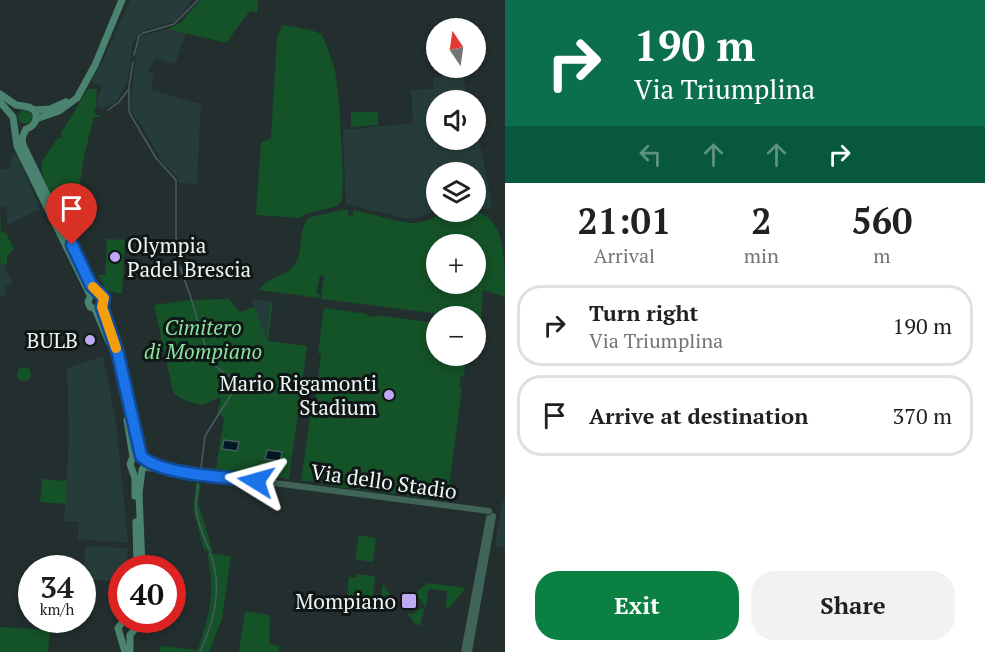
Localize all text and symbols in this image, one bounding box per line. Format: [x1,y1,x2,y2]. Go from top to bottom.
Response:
text: 190 m [634,17,755,73]
north arrow [426,18,486,78]
map controls [426,18,486,366]
icon: right [535,24,613,102]
text: Via Triumplina [634,71,815,107]
button: sound [426,90,486,150]
icon: left [634,138,667,171]
icon: ahead [697,138,730,171]
icon: ahead [760,138,793,171]
icon: right [823,138,856,171]
button: layers [426,162,486,222]
pin [46,183,97,245]
icon: arrive [55,192,88,225]
text: 21:01 [578,197,671,244]
text: 2 [751,197,772,244]
text: 560 [851,197,912,244]
place label: Olympia Padel Brescia [127,231,251,283]
button: + [426,234,486,294]
text: Arrival [594,242,655,269]
text: min [744,242,779,269]
text: m [873,242,891,269]
marker: Olympia Padel Brescia [108,250,122,264]
text: Turn right [589,298,698,327]
button: − [426,306,486,366]
icon: right [538,309,571,342]
text: 190 m [892,311,952,340]
park label: Cimitero di Mompiano [144,313,262,365]
place label: BULB [27,326,78,354]
text: Via Triumplina [589,327,723,354]
marker: BULB [83,333,97,347]
place label: Mario Rigamonti Stadium [219,369,377,421]
marker: Mario Rigamonti Stadium [382,388,396,402]
icon: arrive [538,399,571,432]
text: Arrive at destination [589,401,808,430]
text: 370 m [892,401,952,430]
position arrow [224,449,288,513]
street label: Via dello Stadio [309,457,459,505]
speed limit sign: 40 [108,555,186,633]
text: 34 [40,567,74,607]
button: Exit [535,571,739,640]
button: Share [751,571,955,640]
place label: Mompiano [295,587,396,615]
marker: Mompiano [400,592,418,610]
text: km/h [40,599,74,619]

